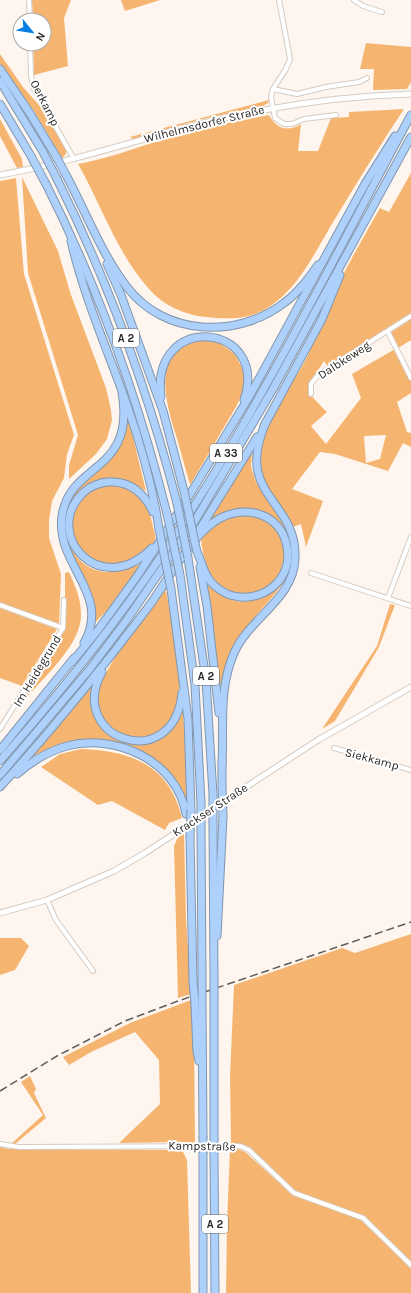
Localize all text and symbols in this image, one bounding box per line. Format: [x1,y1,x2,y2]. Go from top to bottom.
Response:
north arrow [12,12,52,52]
text: N [33,30,48,43]
street label: Oerkamp [27,78,63,128]
street label: Wilhelmsdorfer Straße [142,102,266,146]
road number: A 2 [113,329,139,347]
street label: Dalbkeweg [315,338,373,382]
road number: A 33 [210,444,242,462]
street label: Im Heidegrund [10,633,64,709]
road number: A 2 [193,667,219,685]
street label: Siekkamp [343,745,401,773]
street label: Krackser Straße [170,780,250,840]
street label: Kampstraße [168,1138,236,1154]
road number: A 2 [202,1215,228,1233]

